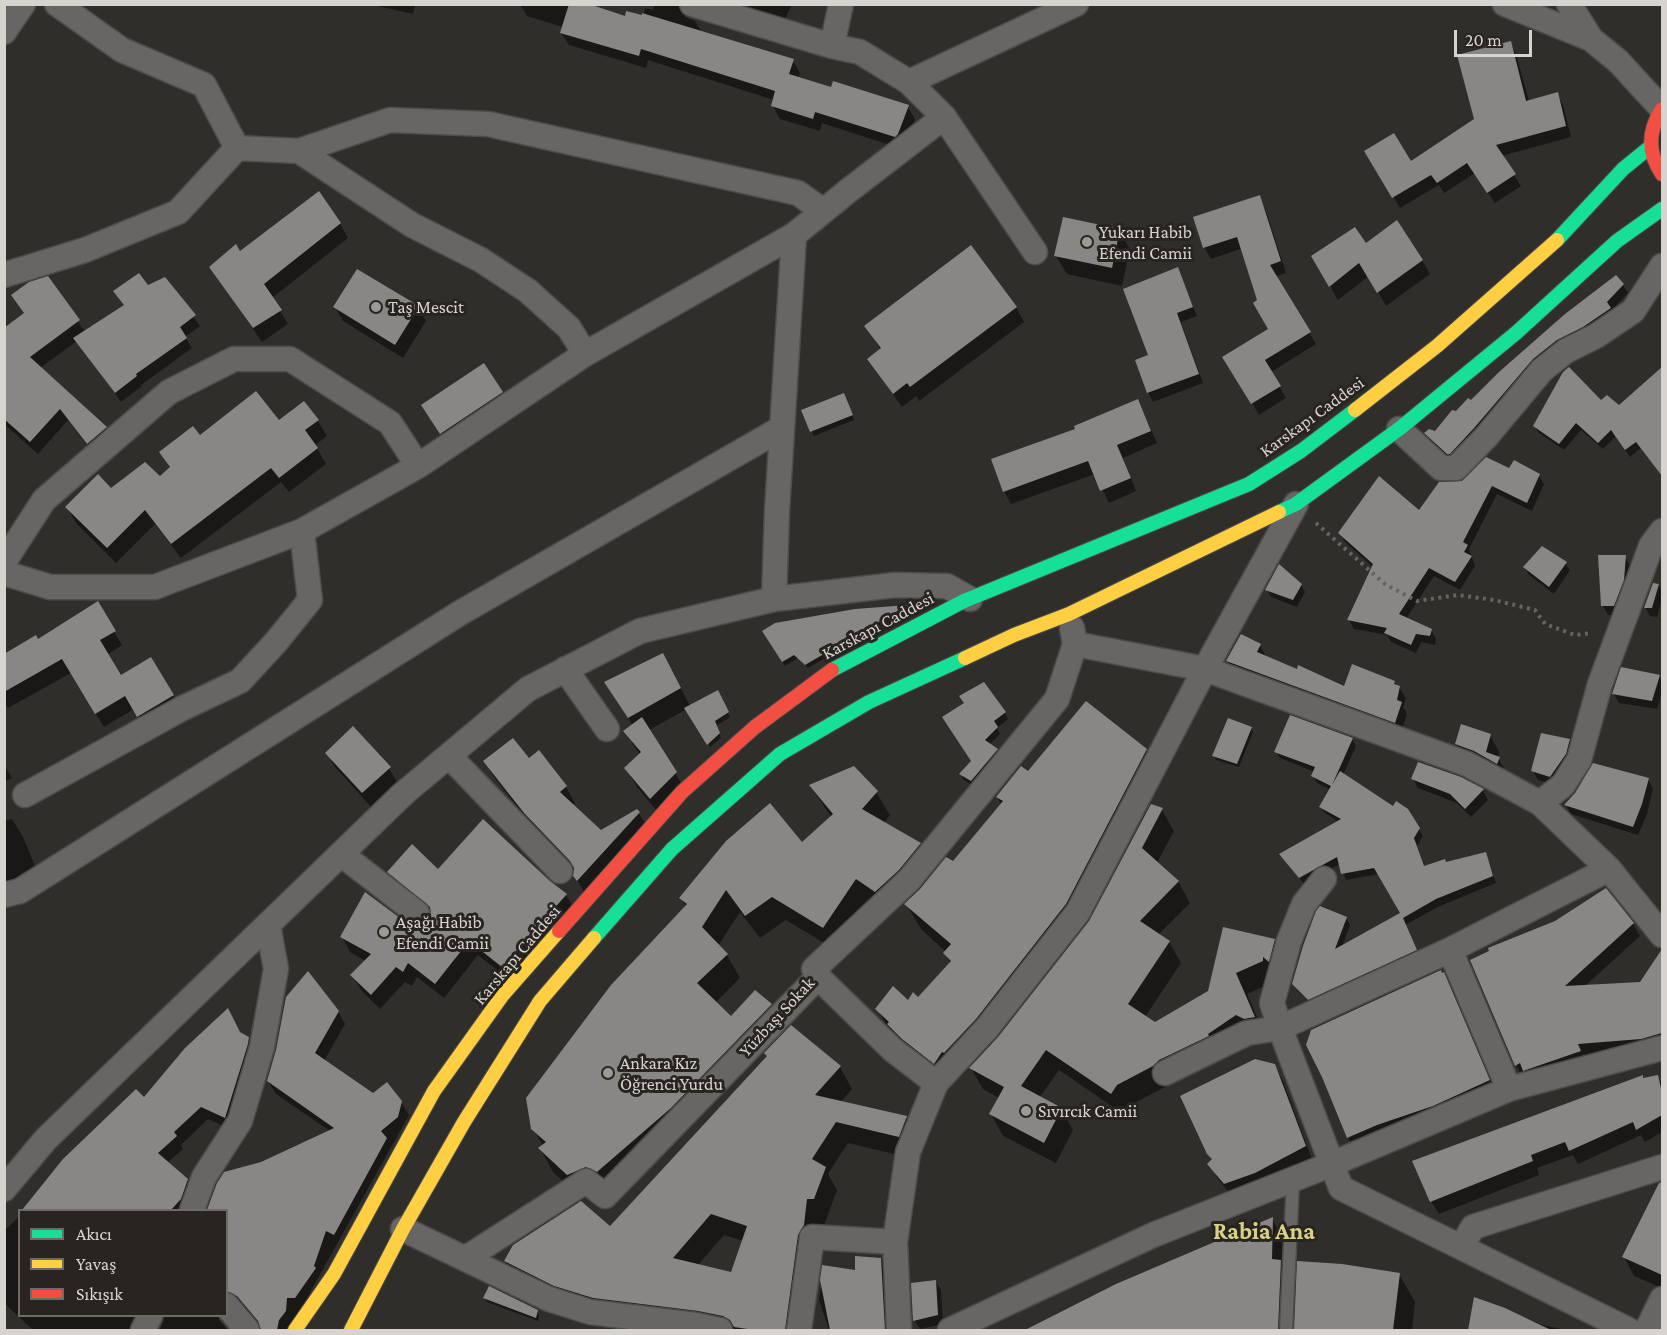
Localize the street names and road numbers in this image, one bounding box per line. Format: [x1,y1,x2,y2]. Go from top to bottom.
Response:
street label: Karskapı Caddesi [1256,372,1368,462]
street label: Karskapı Caddesi [818,587,938,665]
street label: Karskapı Caddesi [469,901,565,1009]
street label: Yüzbaşı Sokak [735,973,819,1061]

